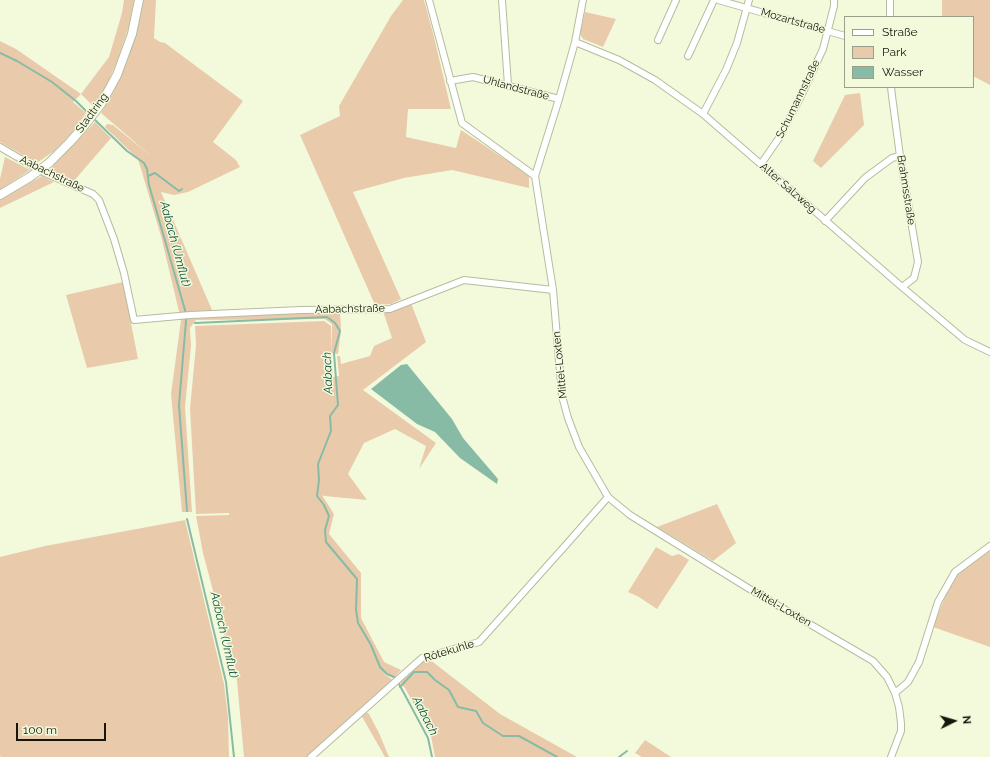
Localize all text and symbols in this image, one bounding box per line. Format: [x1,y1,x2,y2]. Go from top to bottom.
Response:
street label: Mozartstraße [759,6,827,36]
legend [844,16,974,88]
text: Straße [882,25,918,39]
text: Park [882,45,907,59]
street label: Schumannstraße [773,57,823,141]
text: Wasser [882,65,923,79]
street label: Uhlandstraße [481,73,551,103]
street label: Stadtring [73,90,111,136]
street label: Aabachstraße [18,153,86,195]
street label: Brahmsstraße [894,154,918,226]
street label: Alter Salzweg [757,160,819,216]
water label: Aabach (Umflut) [157,200,193,288]
street label: Aabachstraße [315,302,385,316]
street label: Mittel-Loxten [550,331,570,399]
water label: Aabach [320,352,336,394]
street label: Mittel-Loxten [748,584,814,630]
water label: Aabach (Umflut) [207,591,241,679]
street label: Rötekuhle [422,637,476,665]
water label: Aabach [409,694,441,738]
north arrow [934,701,974,741]
scale bar [18,715,108,741]
text: N [960,715,973,725]
text: 100 m [23,723,57,737]

